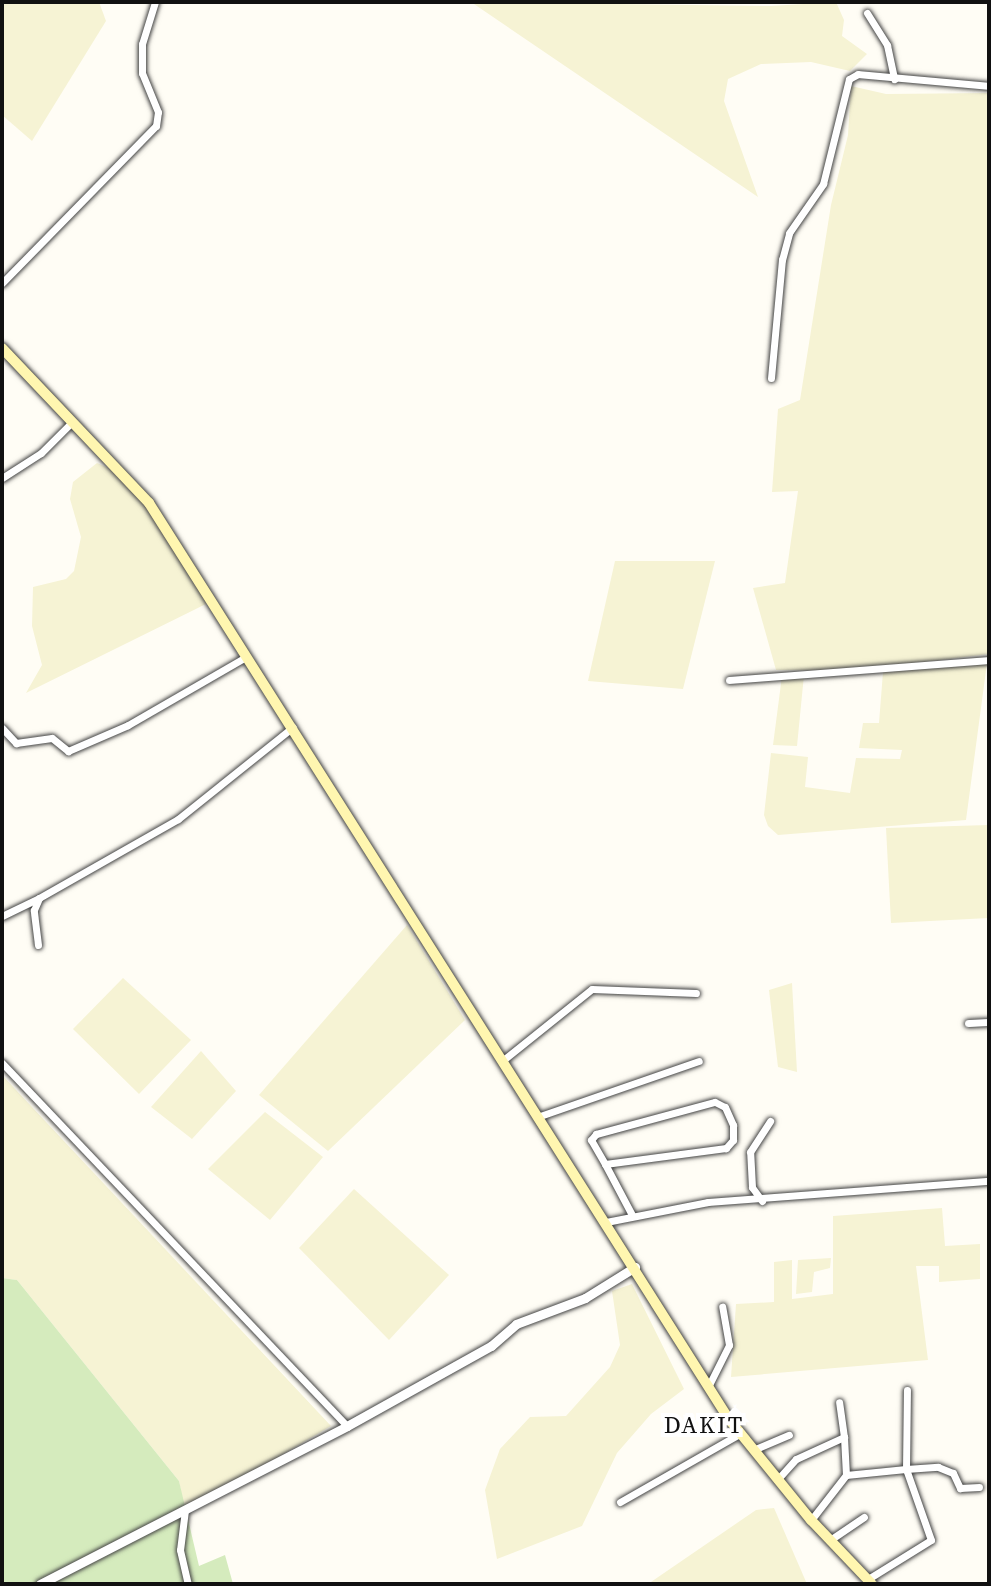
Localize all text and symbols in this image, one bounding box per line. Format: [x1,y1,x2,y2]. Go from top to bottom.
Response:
district label: DAKIT [664,1411,744,1439]

